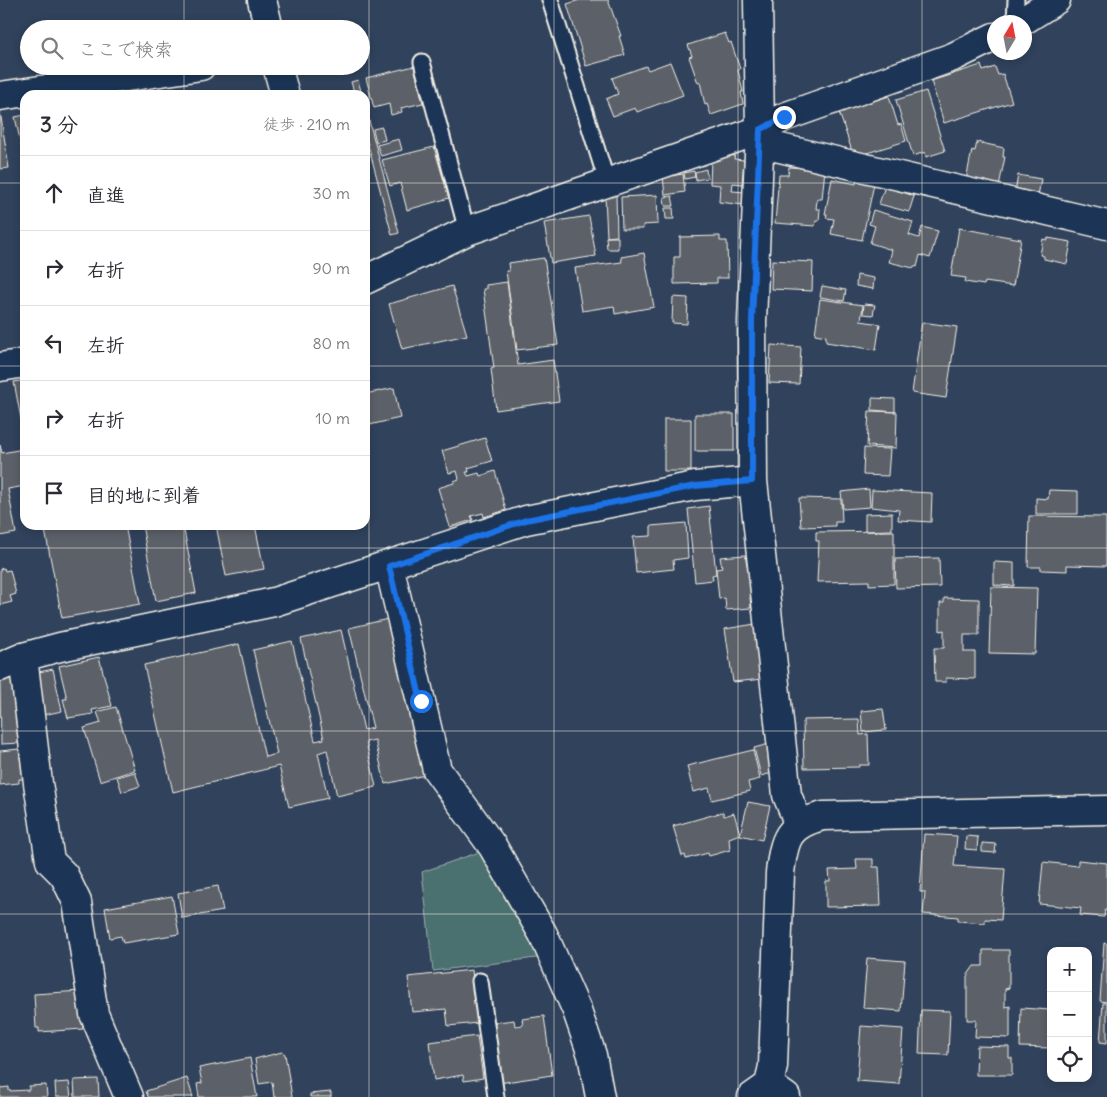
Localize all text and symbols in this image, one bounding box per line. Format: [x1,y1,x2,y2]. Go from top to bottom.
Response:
north arrow [987,15,1032,60]
search box [20,20,370,75]
icon: search [38,34,66,62]
text: ここで検索 [78,37,173,61]
route end [773,106,796,129]
text: 3 分 [40,111,78,138]
text: 徒歩 · 210 m [263,114,350,134]
icon: ahead [40,179,68,207]
text: 直進 [87,183,125,207]
text: 30 m [313,183,350,203]
icon: right [40,254,68,282]
text: 右折 [87,258,125,282]
text: 90 m [312,258,350,278]
icon: left [40,329,68,357]
text: 左折 [87,333,125,357]
text: 80 m [312,333,350,353]
icon: right [40,404,68,432]
text: 右折 [87,408,125,432]
text: 10 m [315,408,350,428]
icon: arrive [40,479,68,507]
text: 目的地に到着 [87,483,201,507]
route start [410,690,433,713]
map controls [1047,947,1092,1082]
button: + [1047,947,1092,992]
button: − [1047,992,1092,1037]
button: locate [1047,1037,1092,1082]

